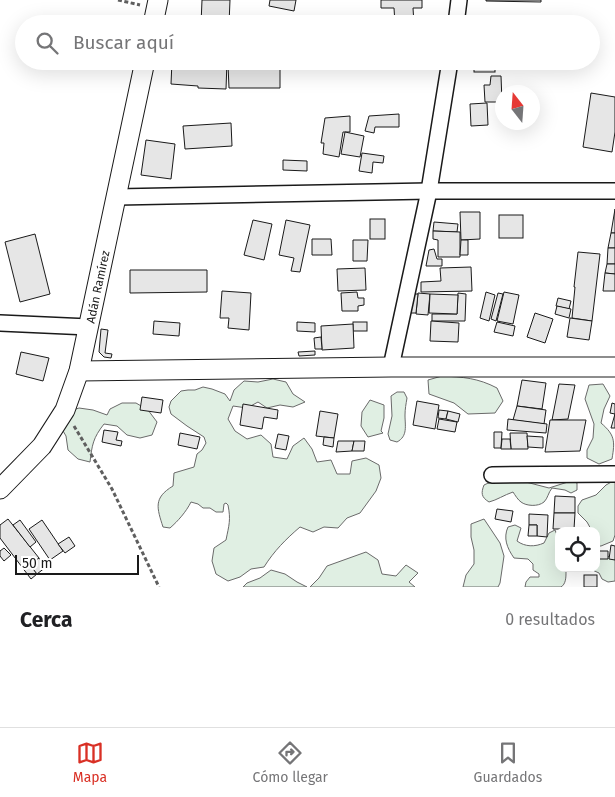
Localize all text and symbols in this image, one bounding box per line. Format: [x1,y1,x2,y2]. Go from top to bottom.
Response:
search box [15,15,600,70]
icon: search [33,29,61,57]
text: Buscar aquí [73,31,174,54]
north arrow [495,85,540,130]
street label: Adán Ramírez [83,249,113,325]
map controls [555,527,600,572]
button: locate [555,527,600,572]
scale bar [15,552,139,575]
text: 50 m [22,555,53,572]
text: Cerca [20,607,72,633]
text: 0 resultados [505,610,595,629]
tab: Mapa [73,739,107,786]
tab: Cómo llegar [253,739,328,786]
tab: Guardados [474,739,542,786]

